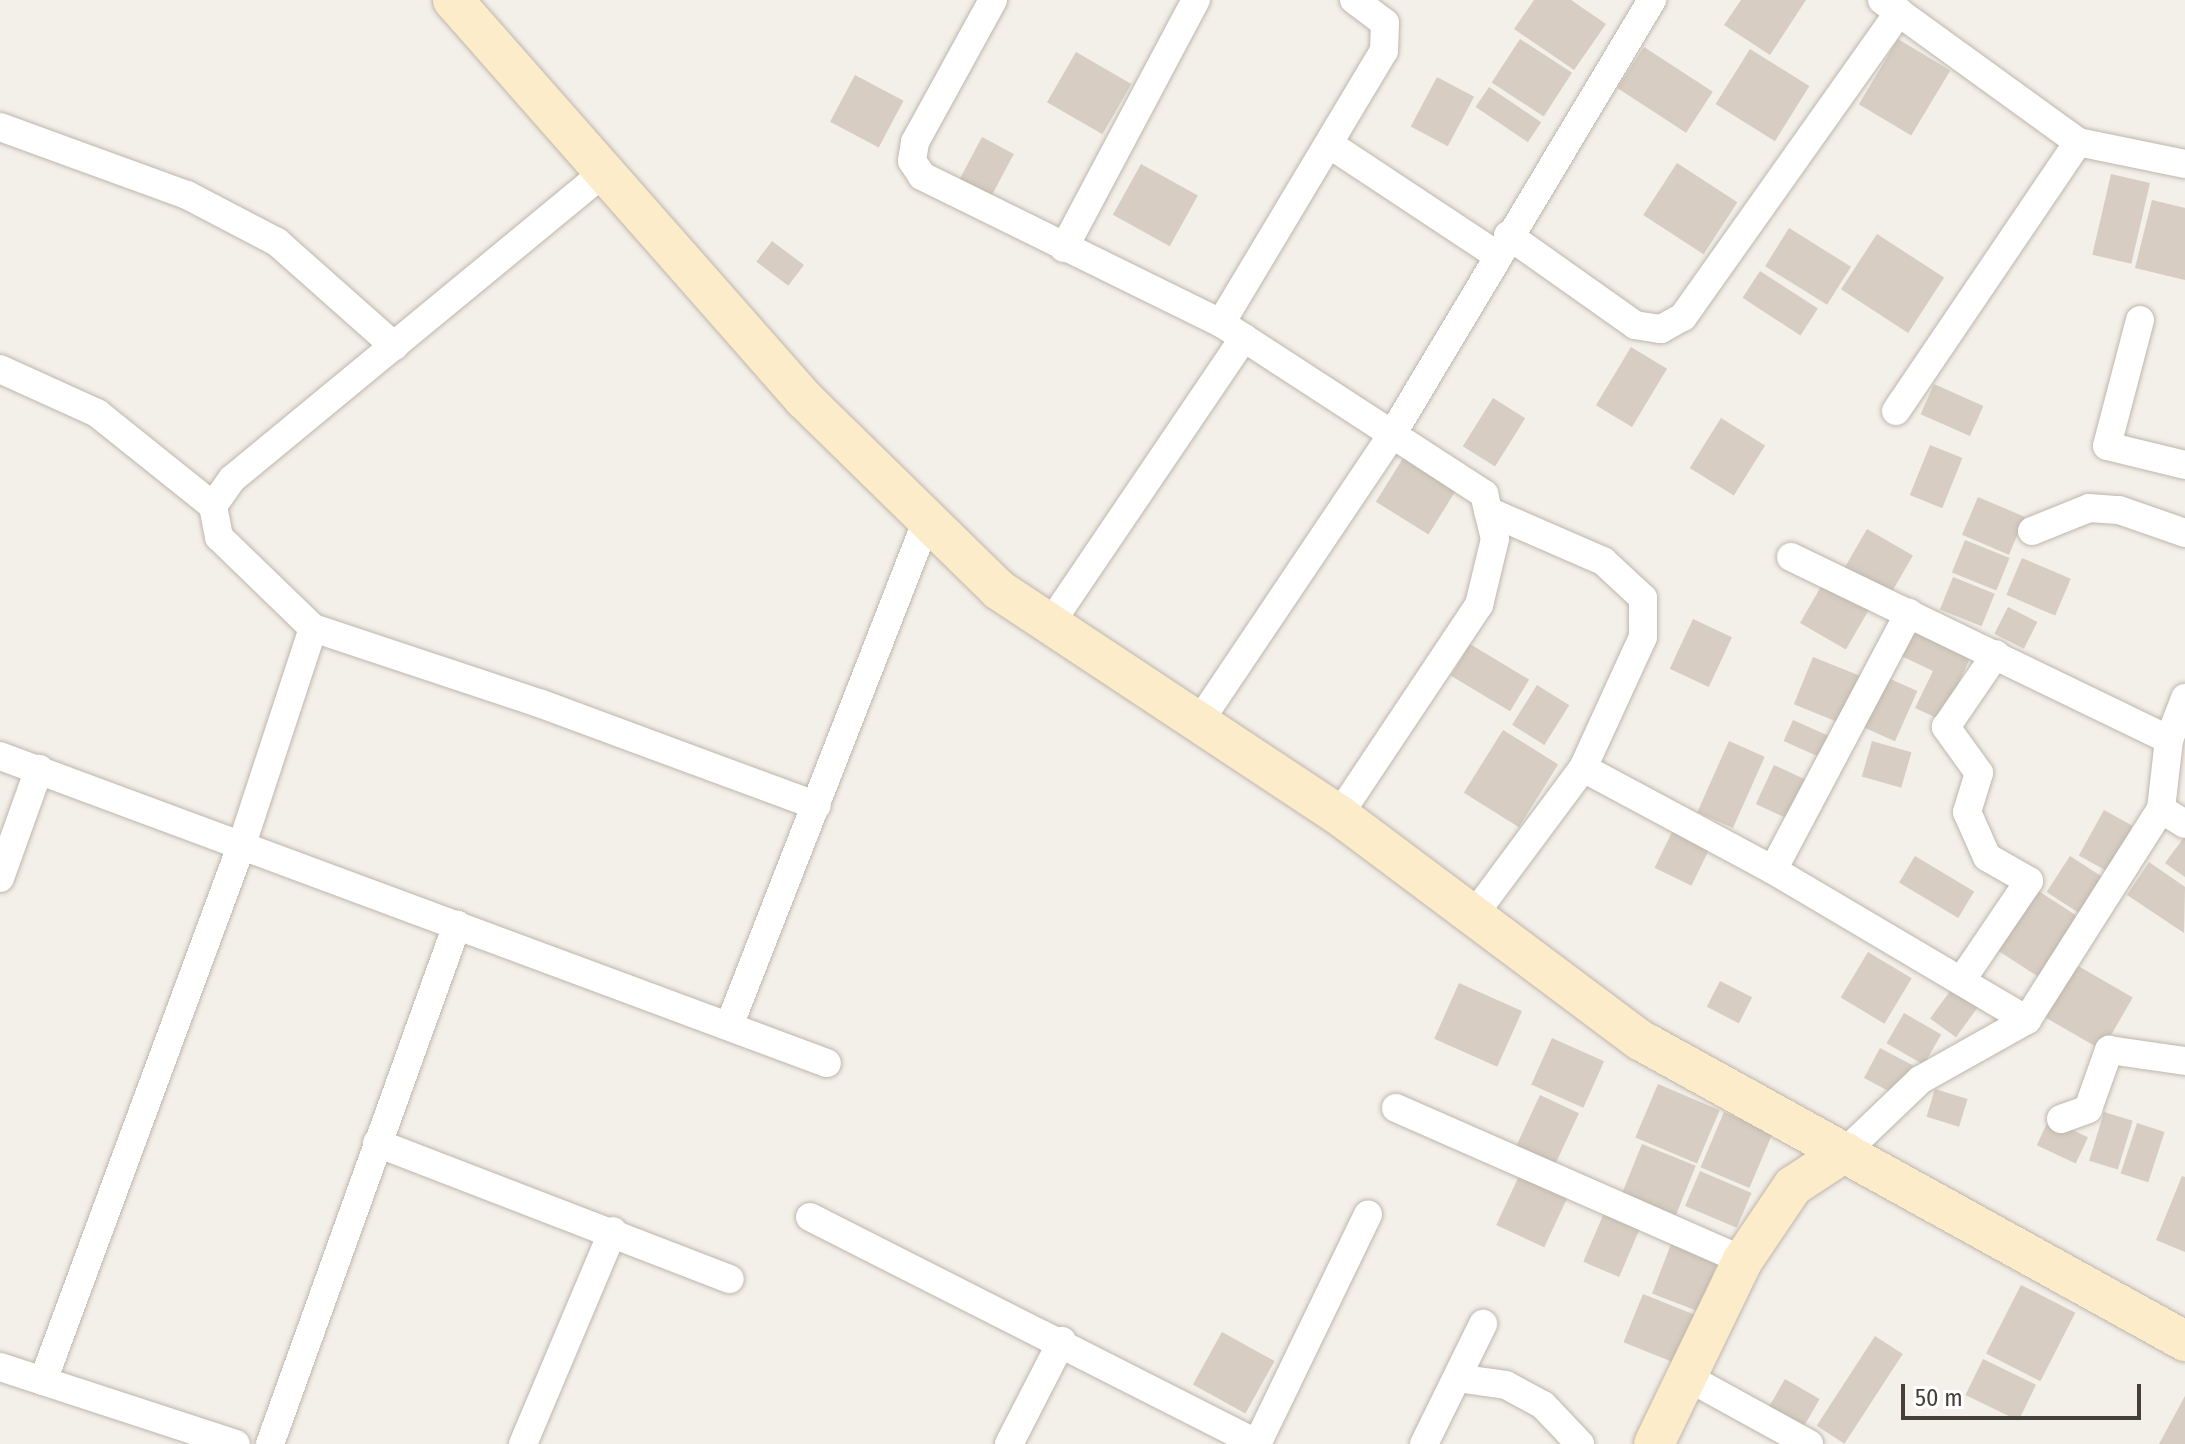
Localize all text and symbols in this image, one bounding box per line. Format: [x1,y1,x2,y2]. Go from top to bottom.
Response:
scale bar [1905,1368,2145,1418]
text: 50 m [1915,1384,1963,1412]

